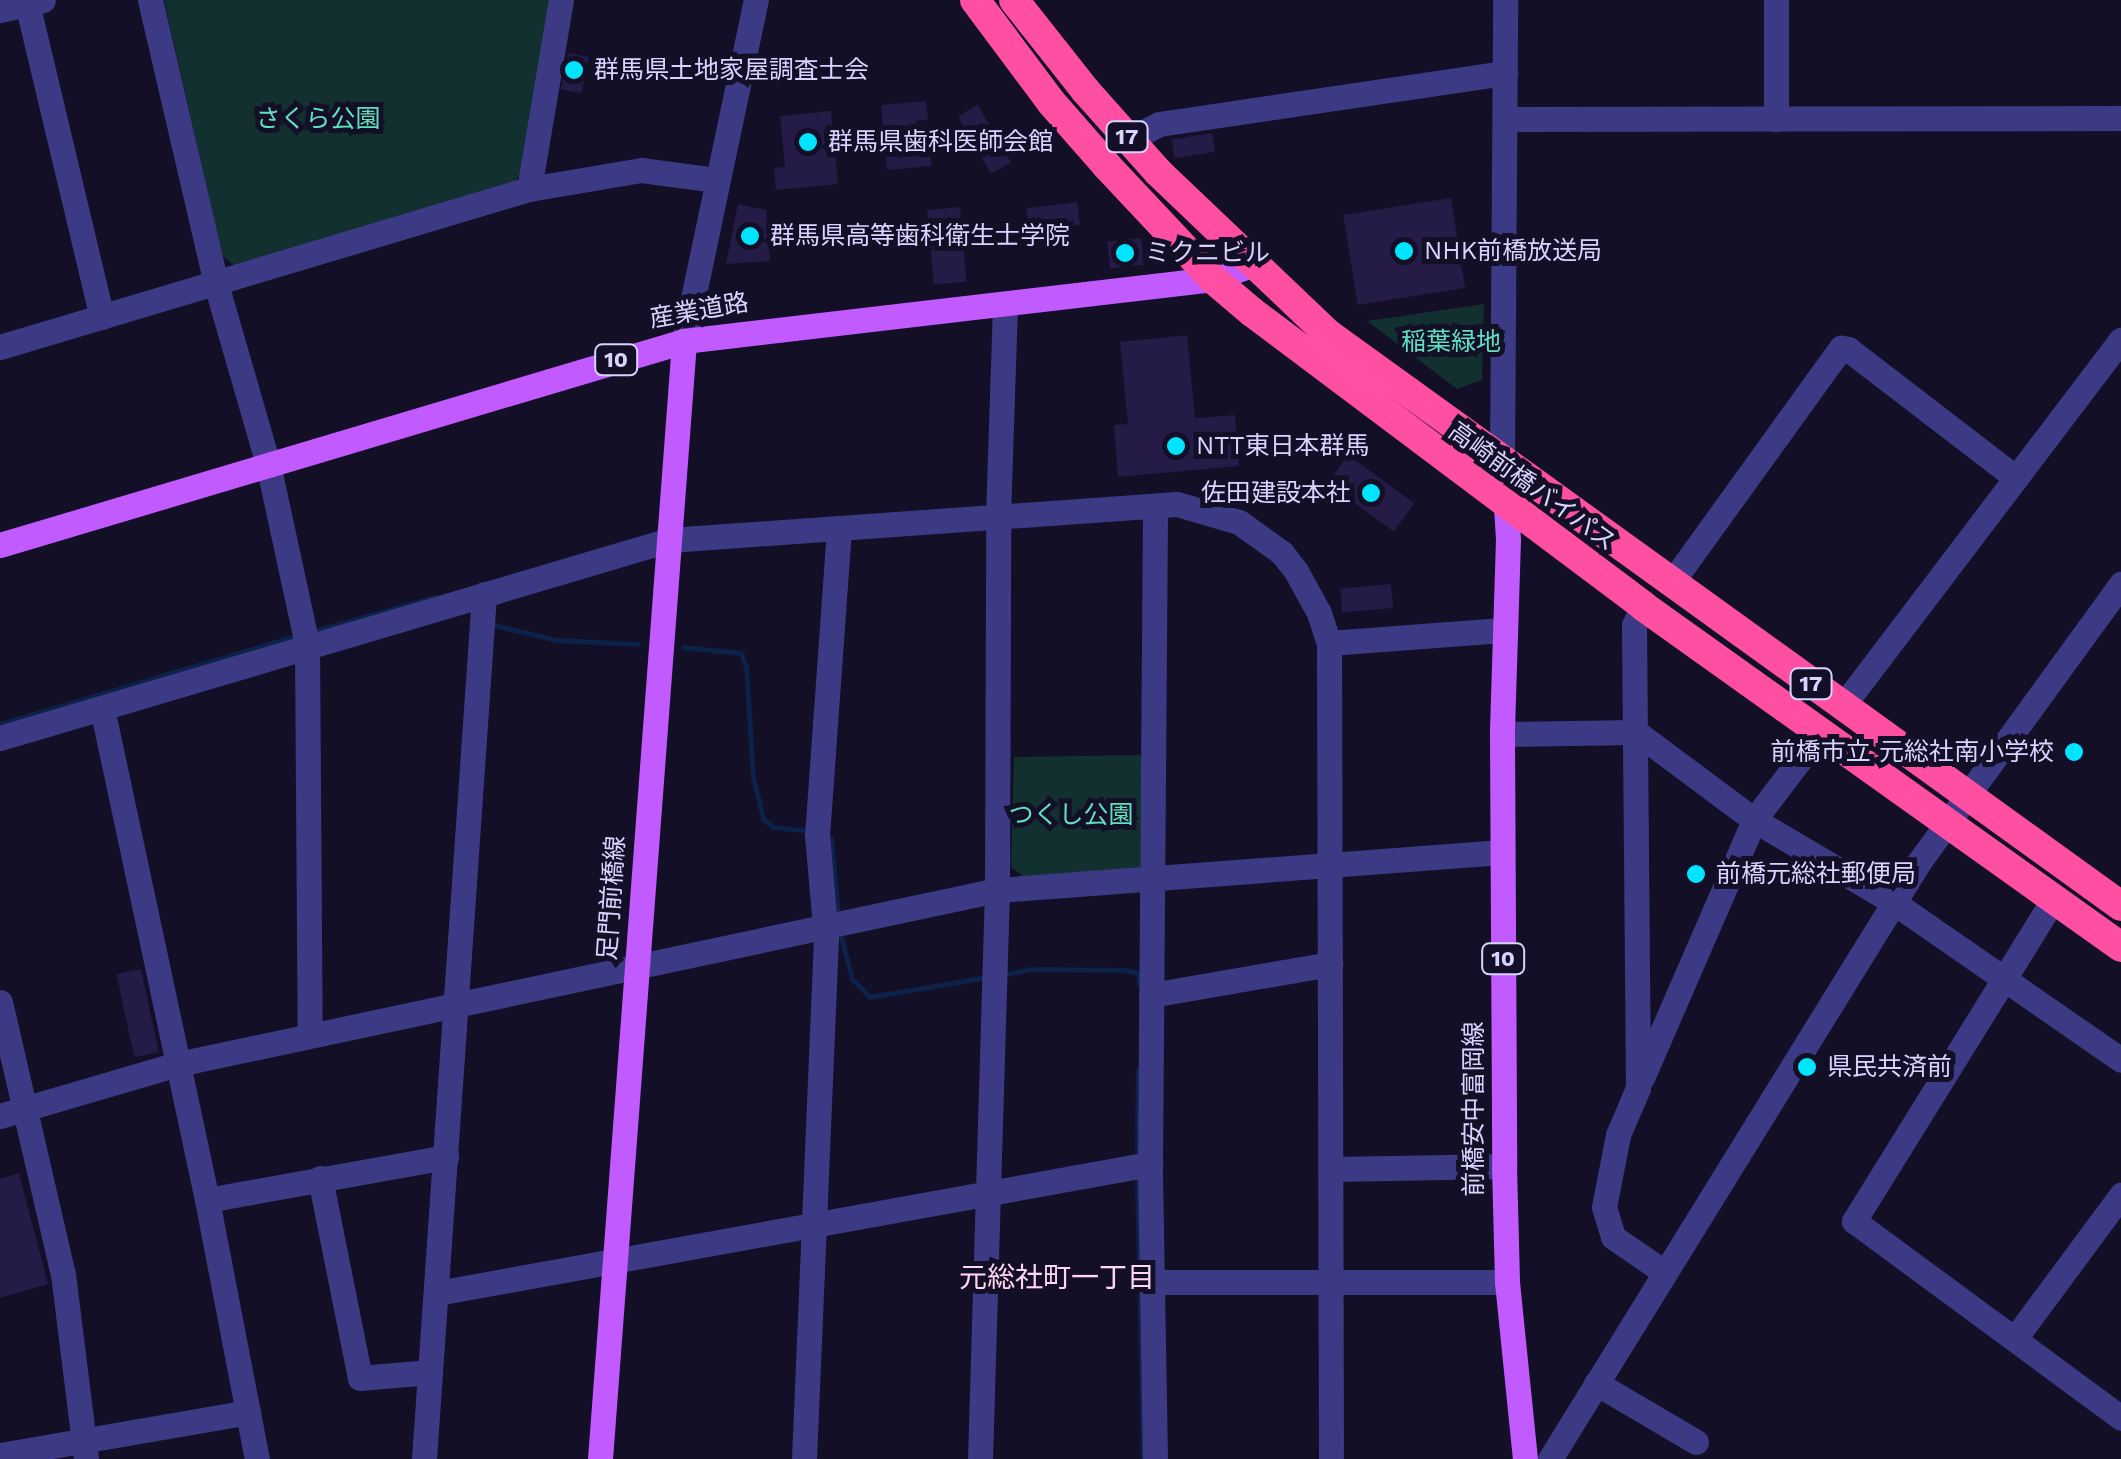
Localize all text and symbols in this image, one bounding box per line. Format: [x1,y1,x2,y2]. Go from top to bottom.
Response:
place label: 群馬県土地家屋調査士会 [594,55,869,85]
marker: 群馬県土地家屋調査士会 [563,59,585,81]
park label: さくら公園 [256,104,380,134]
road number: 17 [1104,120,1150,154]
place label: 群馬県歯科医師会館 [828,127,1053,157]
marker: 群馬県歯科医師会館 [797,131,819,153]
place label: 群馬県高等歯科衛生士学院 [770,221,1070,251]
marker: 群馬県高等歯科衛生士学院 [739,225,761,247]
place label: NHK前橋放送局 [1424,236,1602,266]
place label: ミクニビル [1145,238,1270,268]
marker: NHK前橋放送局 [1393,240,1415,262]
marker: ミクニビル [1114,242,1136,264]
street label: 産業道路 [647,288,751,334]
park label: 稲葉緑地 [1401,327,1501,357]
road number: 10 [594,343,638,377]
street label: 高崎前橋バイパス [1442,416,1622,558]
place label: NTT東日本群馬 [1196,431,1370,461]
marker: NTT東日本群馬 [1165,435,1187,457]
place label: 佐田建設本社 [1201,478,1351,508]
marker: 佐田建設本社 [1360,482,1382,504]
road number: 17 [1788,667,1834,701]
place label: 前橋市立 元総社南小学校 [1770,737,2054,767]
marker: 前橋市立 元総社南小学校 [2063,741,2085,763]
park label: つくし公園 [1009,800,1133,830]
street label: 足門前橋線 [593,835,631,961]
place label: 前橋元総社郵便局 [1716,859,1916,889]
marker: 前橋元総社郵便局 [1685,863,1707,885]
road number: 10 [1480,942,1526,976]
street label: 前橋安中富岡線 [1459,1022,1489,1196]
place label: 県民共済前 [1827,1052,1952,1082]
marker: 県民共済前 [1796,1056,1818,1078]
district label: 元総社町一丁目 [959,1261,1155,1295]

